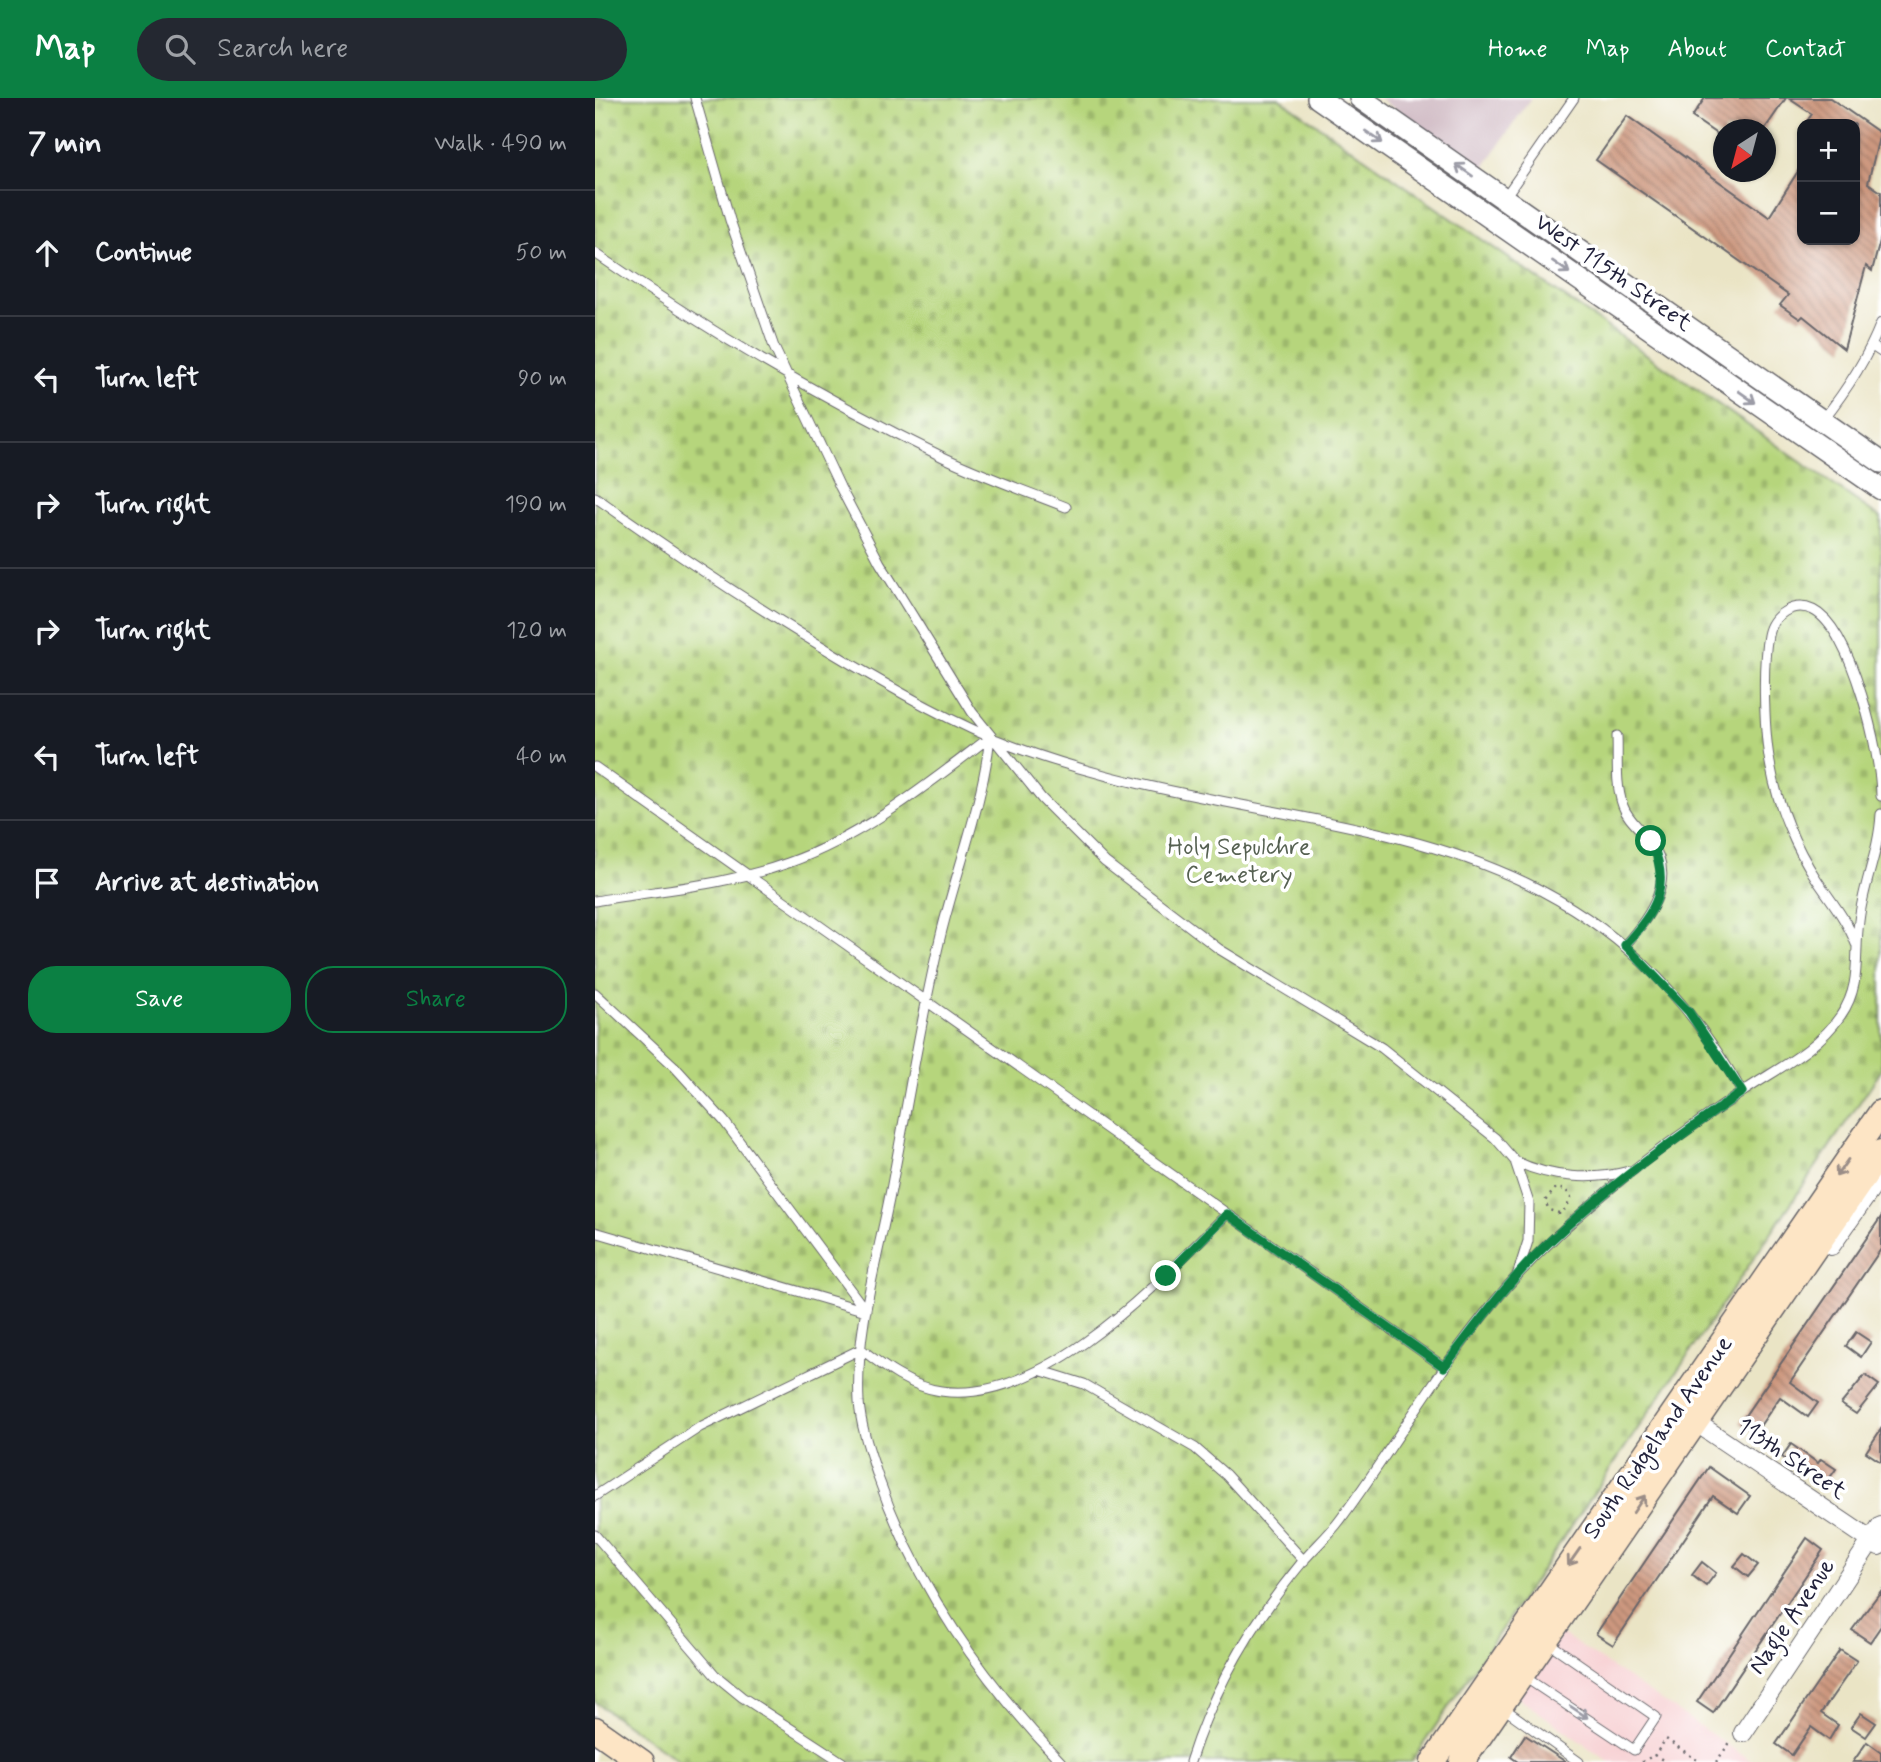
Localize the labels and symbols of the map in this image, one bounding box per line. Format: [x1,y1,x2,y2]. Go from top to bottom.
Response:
north arrow [1713,119,1776,182]
one-way arrow [1364,130,1383,144]
one-way arrow [1455,163,1474,177]
street label: West 115th Street [1528,207,1698,339]
one-way arrow [1551,260,1570,274]
one-way arrow [1737,390,1756,404]
route start [1635,825,1666,856]
park label: Holy Sepulchre Cemetery [1168,832,1311,891]
one-way arrow [1835,1158,1849,1177]
route end [1150,1260,1181,1291]
street label: South Ridgeland Avenue [1576,1330,1742,1547]
street label: 113th Street [1730,1411,1852,1507]
one-way arrow [1632,1495,1646,1514]
one-way arrow [1567,1547,1581,1566]
street label: Nagle Avenue [1742,1553,1845,1683]
one-way arrow [1569,1705,1588,1719]

